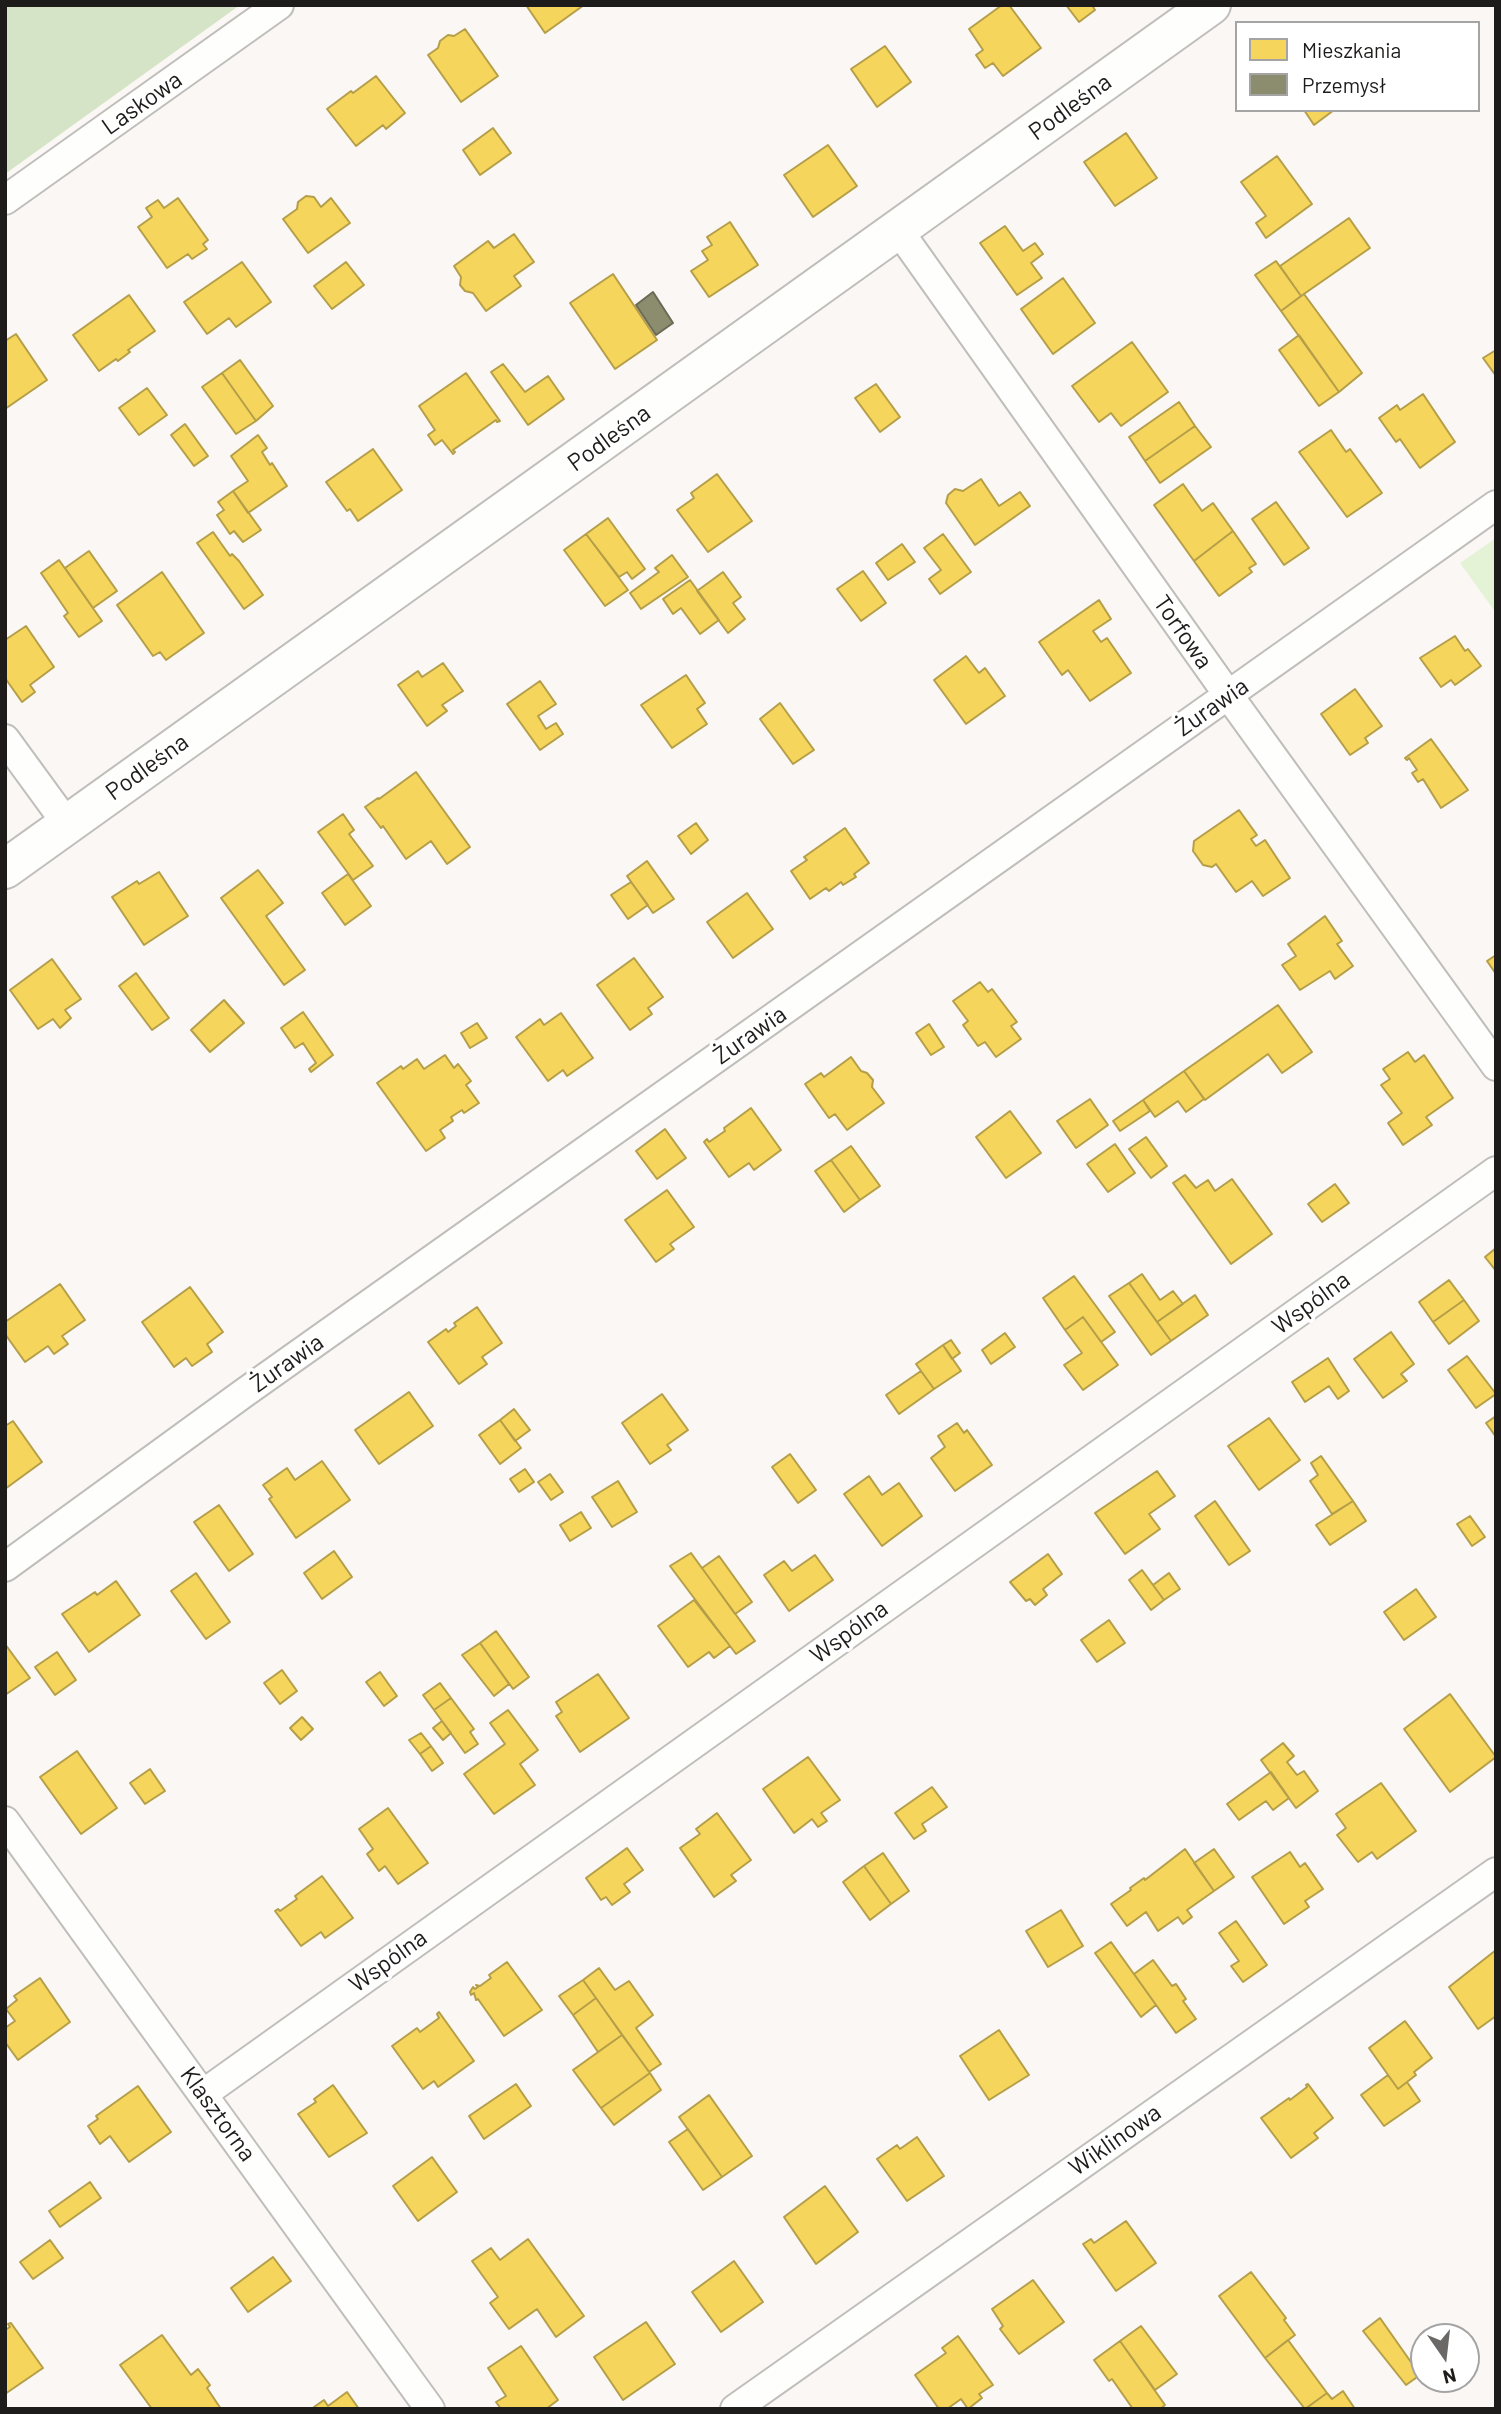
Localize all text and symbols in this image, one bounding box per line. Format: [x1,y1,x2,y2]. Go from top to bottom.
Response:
legend [1235,21,1480,112]
text: Mieszkania [1302,37,1401,62]
street label: Laskowa [97,65,187,141]
street label: Podleśna [1023,67,1117,147]
text: Przemysł [1302,72,1386,97]
street label: Podleśna [562,398,656,478]
street label: Torfowa [1147,590,1219,674]
street label: Żurawia [1170,672,1254,742]
street label: Podleśna [100,727,194,807]
street label: Żurawia [708,1000,792,1070]
street label: Wspólna [1267,1265,1355,1341]
street label: Żurawia [245,1328,329,1398]
street label: Wspólna [805,1594,893,1670]
street label: Wspólna [344,1923,432,1999]
street label: Klasztorna [174,2061,262,2167]
street label: Wiklinowa [1064,2098,1166,2182]
north arrow [1410,2323,1480,2393]
text: N [1441,2364,1459,2390]

